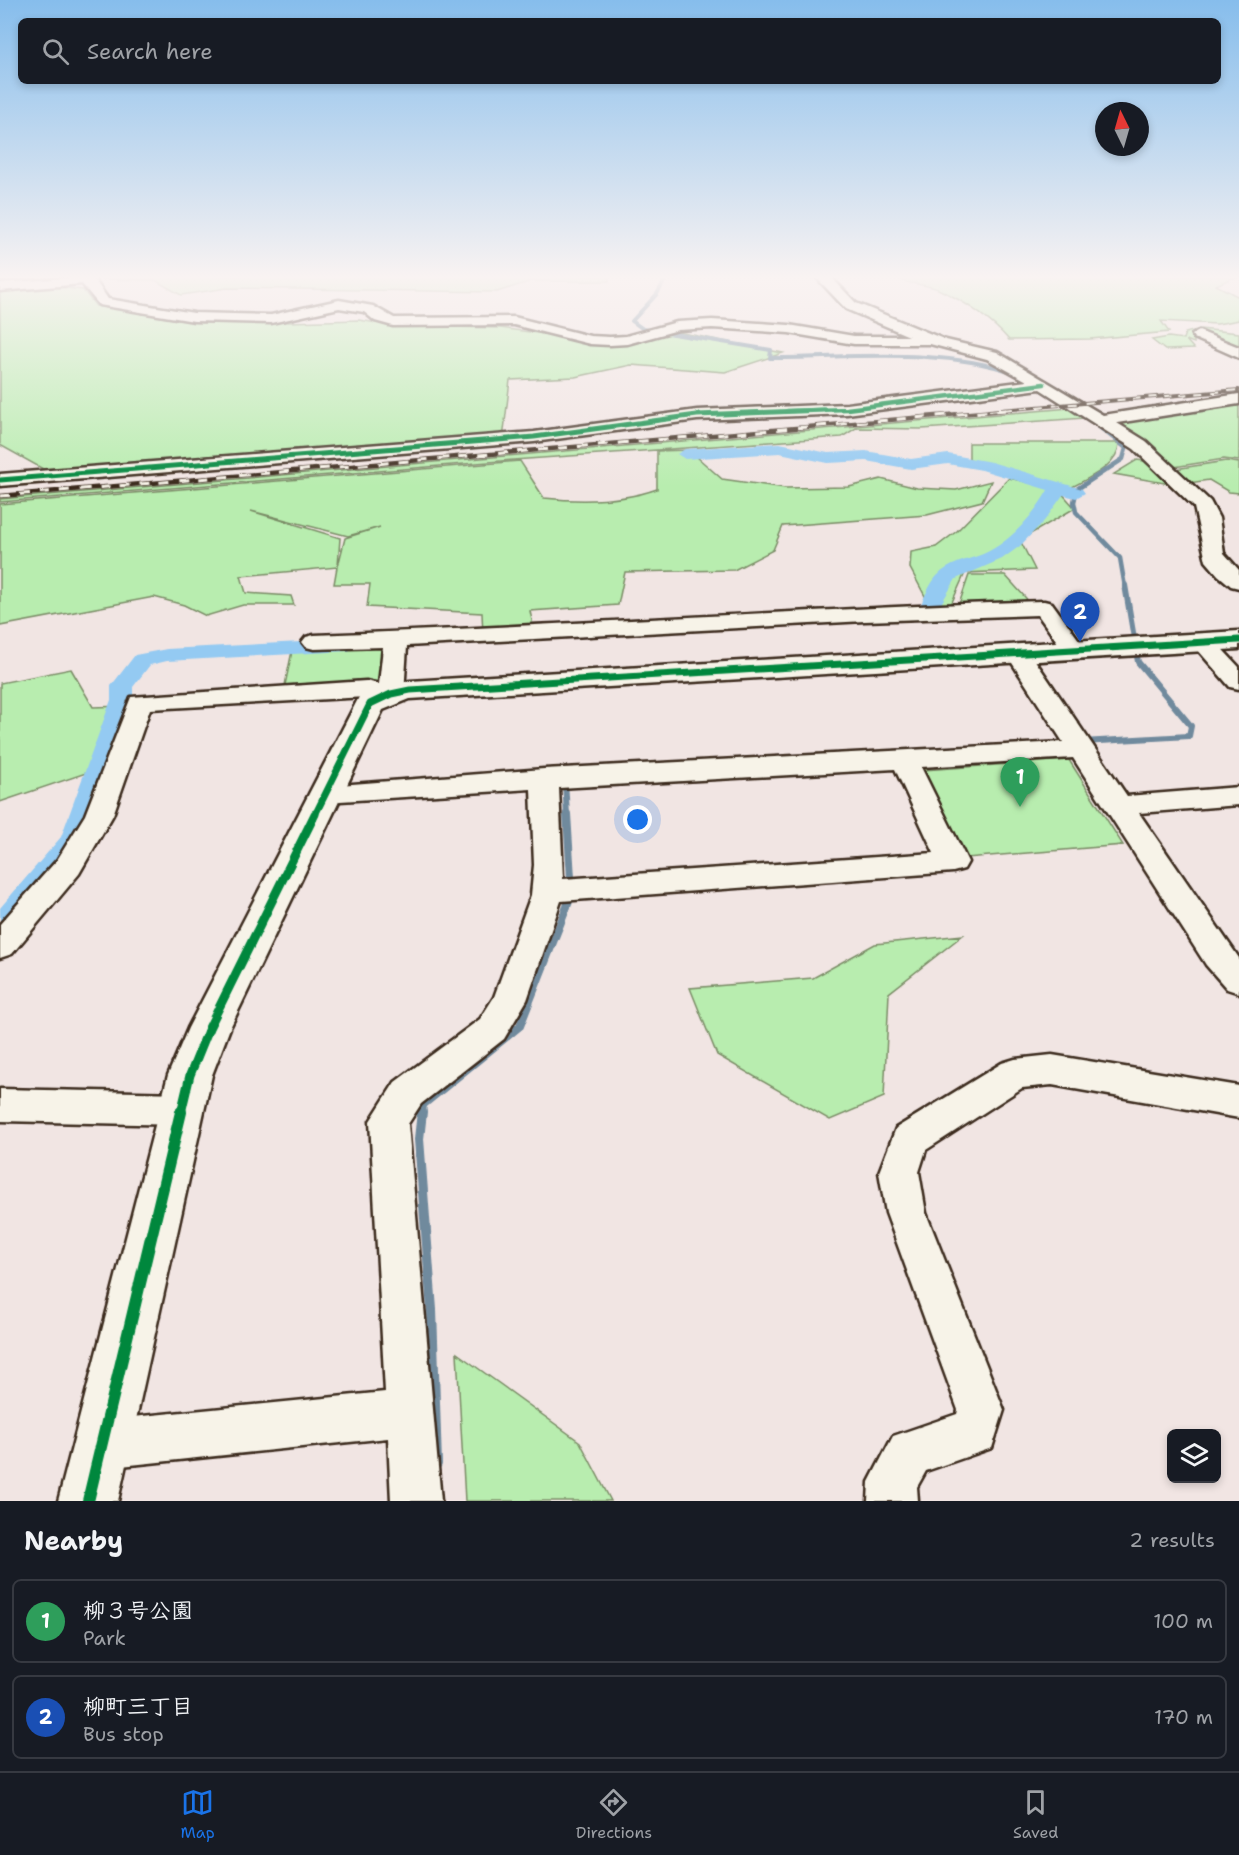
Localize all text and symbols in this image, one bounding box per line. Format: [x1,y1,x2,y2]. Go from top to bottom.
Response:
search box [18,18,1221,84]
icon: search [39,35,72,68]
text: Search here [87,37,213,66]
north arrow [1095,102,1149,156]
pin: 2 [1060,592,1100,642]
pin: 1 [1000,758,1040,807]
your location [623,805,652,834]
map controls [1167,1429,1221,1483]
button: layers [1167,1429,1221,1483]
text: Nearby [24,1523,123,1558]
text: 2 results [1129,1527,1215,1553]
text: 柳３号公園 [83,1596,193,1625]
text: 1 [41,1608,50,1634]
text: 100 m [1153,1608,1213,1634]
text: Park [83,1625,126,1651]
text: 柳町三丁目 [83,1692,193,1721]
text: 2 [39,1704,53,1730]
text: 170 m [1154,1704,1213,1730]
text: Bus stop [83,1721,164,1747]
tab: Map [181,1786,215,1843]
tab: Directions [576,1786,652,1843]
tab: Saved [1013,1786,1059,1843]

